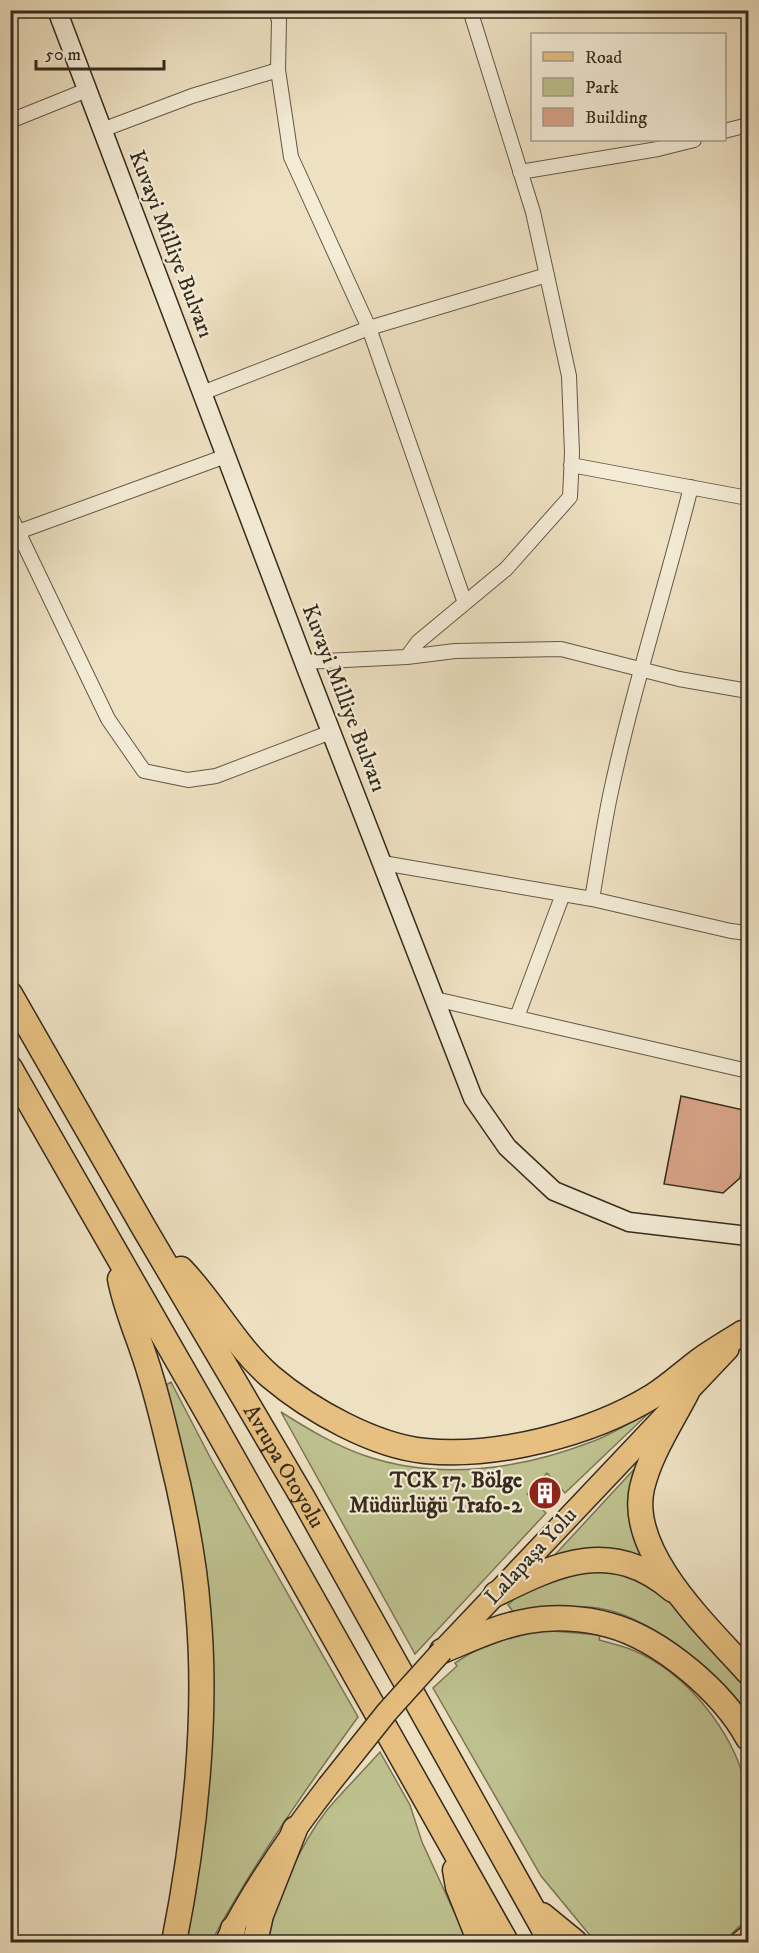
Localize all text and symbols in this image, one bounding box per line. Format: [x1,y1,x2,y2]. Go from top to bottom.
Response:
scale bar [36,33,164,71]
legend [531,33,726,141]
text: 50 m [45,44,81,66]
text: Road [585,47,622,69]
text: Park [585,77,619,99]
text: Building [585,107,647,129]
street label: Kuvayi Milliye Bulvarı [123,147,219,341]
street label: Kuvayi Milliye Bulvarı [296,601,392,795]
street label: Avrupa Otoyolu [237,1400,331,1533]
place label: TCK 17. Bölge Müdürlüğü Trafo-2 [349,1467,523,1519]
building icon: TCK 17. Bölge Müdürlüğü Trafo-2 [527,1475,563,1511]
street label: Lalapaşa Yolu [479,1502,583,1610]

